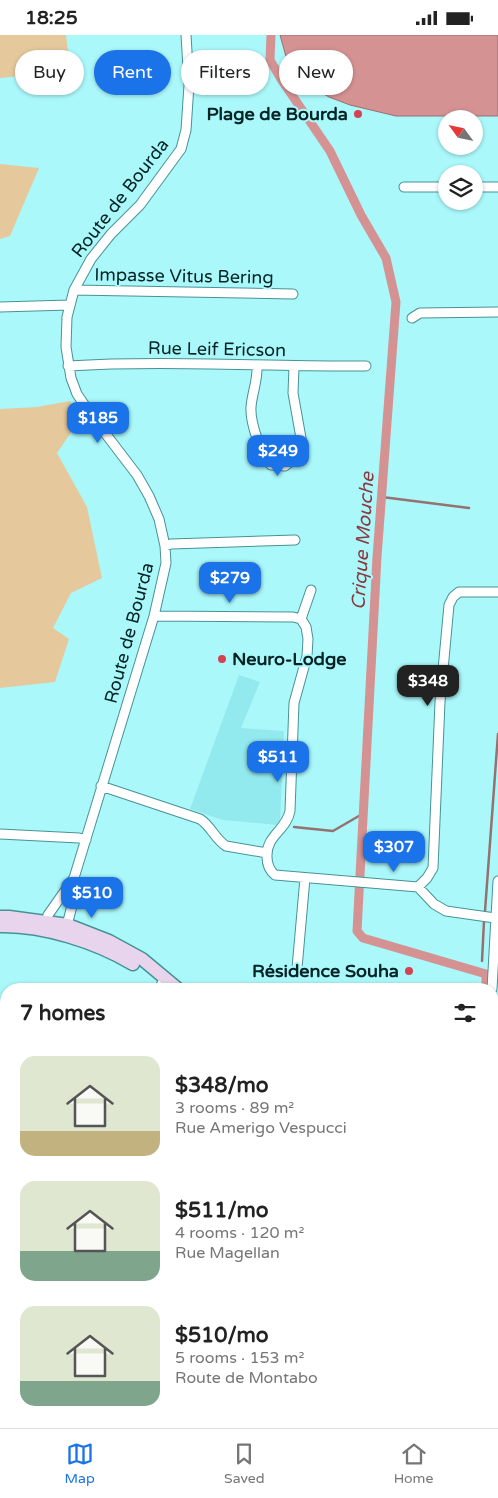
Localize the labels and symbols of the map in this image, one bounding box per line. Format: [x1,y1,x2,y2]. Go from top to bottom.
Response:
place label: Plage de Bourda [207,103,348,125]
marker: Plage de Bourda [352,108,364,120]
north arrow [438,110,482,155]
street label: Route de Bourda [67,134,173,262]
street label: Impasse Vitus Bering [94,263,274,289]
street label: Rue Leif Ericson [148,337,286,361]
pin: $185 [68,401,128,444]
pin: $249 [248,435,308,477]
water label: Crique Mouche [347,470,379,611]
street label: Route de Bourda [100,560,158,706]
pin: $279 [200,561,260,604]
place label: Neuro-Lodge [232,648,346,670]
marker: Neuro-Lodge [216,653,228,665]
pin: $348 [398,665,458,707]
pin: $511 [248,741,308,783]
pin: $307 [364,831,424,873]
pin: $510 [62,877,122,919]
place label: Résidence Souha [252,960,399,982]
marker: Résidence Souha [403,965,415,977]

